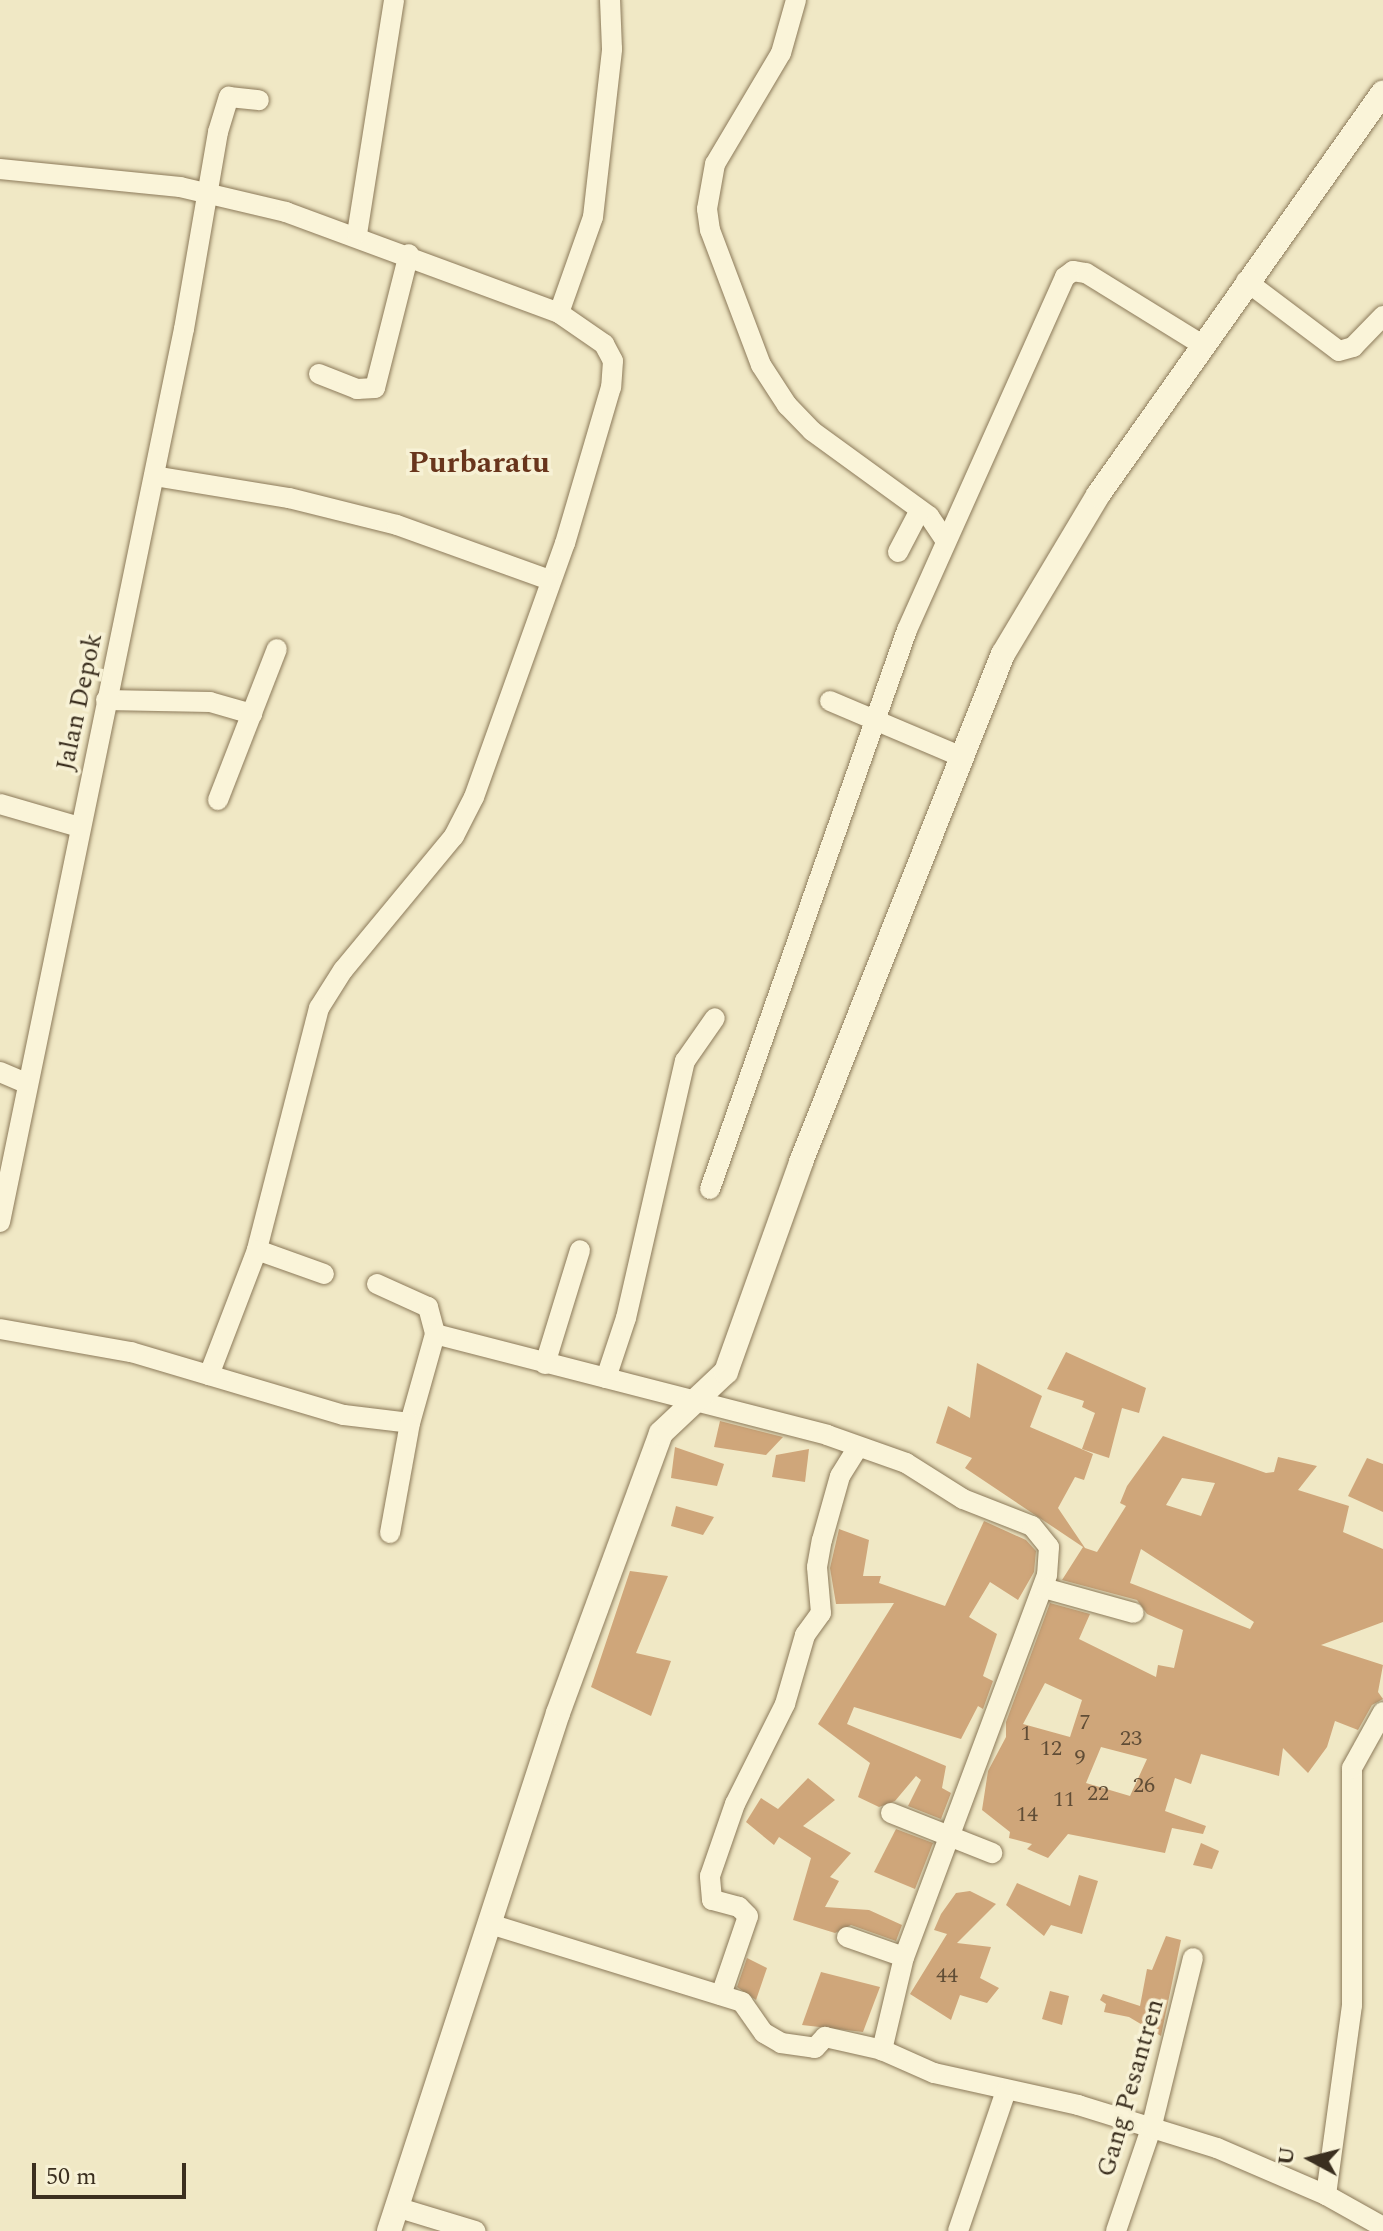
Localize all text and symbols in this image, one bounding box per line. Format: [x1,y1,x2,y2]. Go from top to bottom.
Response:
district label: Purbaratu [408,445,550,481]
street label: Jalan Depok [50,630,110,774]
house number: 7 [1080,1710,1090,1736]
house number: 1 [1021,1721,1031,1747]
house number: 23 [1120,1726,1142,1752]
house number: 12 [1040,1736,1062,1762]
house number: 9 [1075,1745,1085,1771]
house number: 26 [1133,1773,1155,1799]
house number: 22 [1087,1781,1109,1807]
house number: 11 [1053,1787,1075,1813]
house number: 14 [1016,1802,1038,1828]
house number: 44 [936,1963,958,1989]
street label: Gang Pesantren [1091,1995,1171,2181]
north arrow [1271,2119,1351,2199]
text: U [1269,2145,1304,2167]
scale bar [36,2147,190,2197]
text: 50 m [46,2159,97,2195]

